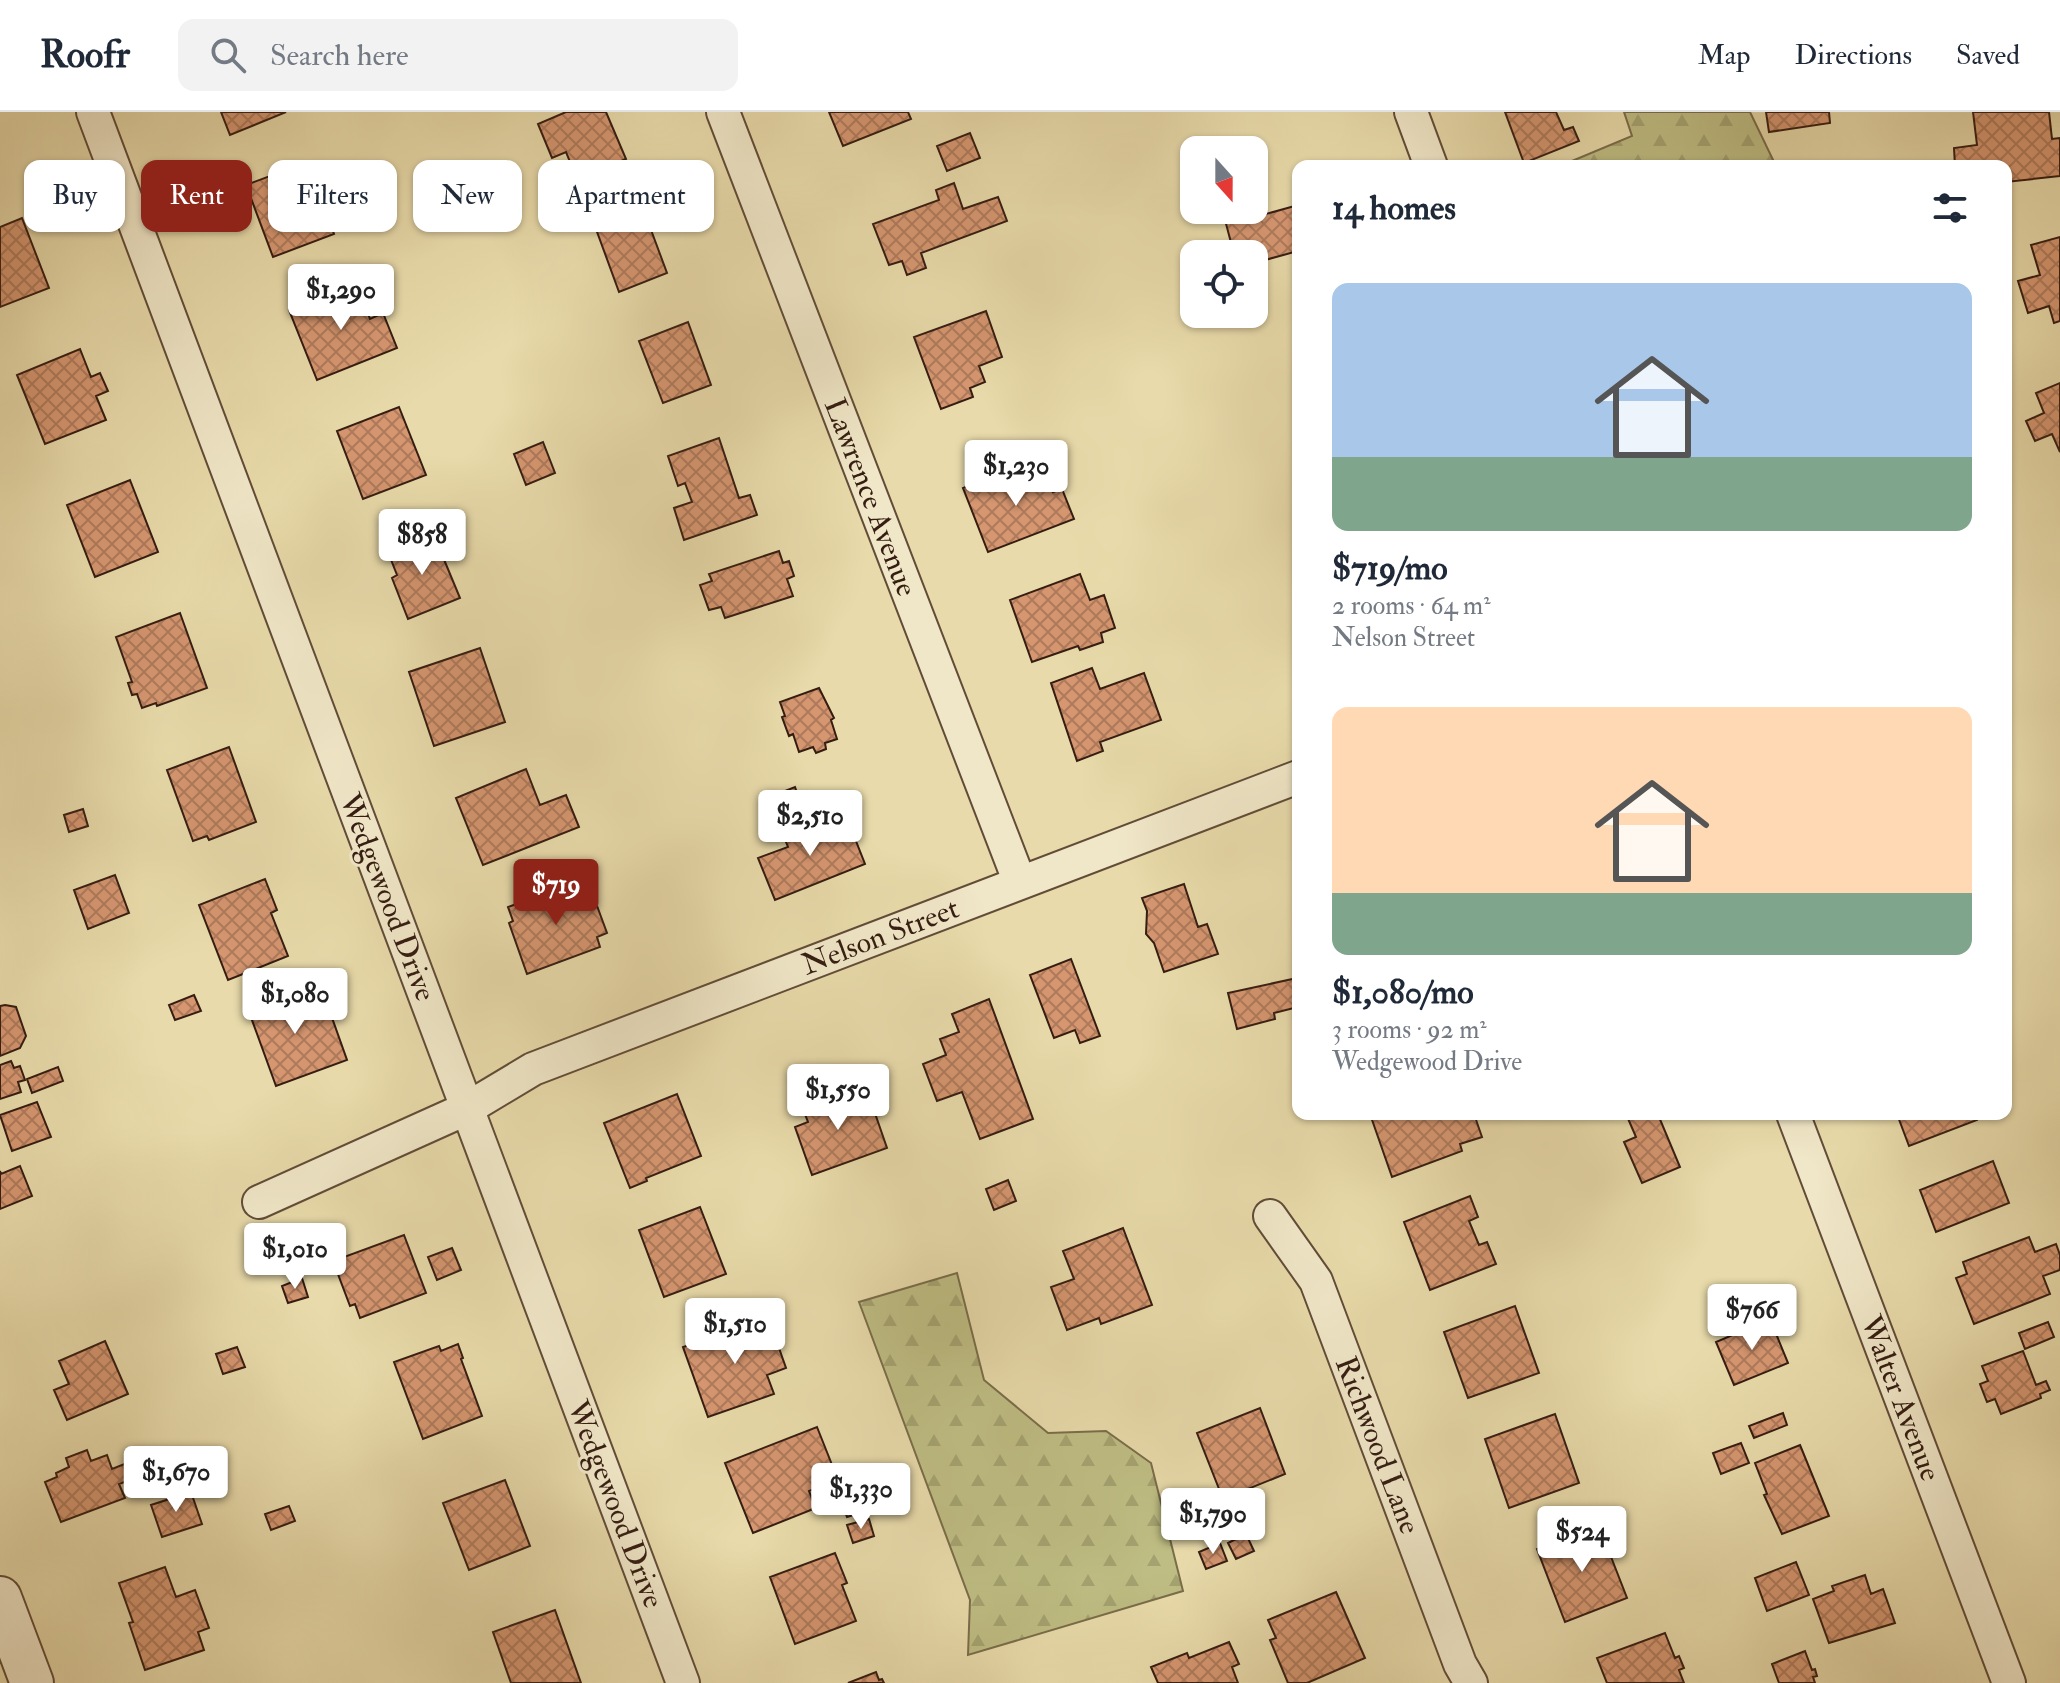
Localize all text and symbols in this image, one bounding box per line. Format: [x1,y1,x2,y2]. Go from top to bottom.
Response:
search box [178,19,738,91]
text: Roofr [40,31,130,79]
icon: search [206,33,250,77]
text: Search here [270,37,409,74]
text: Map [1698,38,1751,73]
text: Directions [1795,38,1912,73]
text: Saved [1956,38,2020,73]
north arrow [1180,136,1268,224]
map controls [1180,136,1268,328]
chip: Buy [24,160,125,232]
chip: Rent [141,160,252,232]
chip: Filters [268,160,397,232]
chip: New [413,160,522,232]
chip: Apartment [538,160,714,232]
icon: filters [1928,186,1972,230]
text: 14 homes [1332,187,1456,230]
button: locate [1180,240,1268,328]
pin: $1,290 [276,264,406,332]
text: $1,290 [306,274,376,306]
icon: home [1580,335,1724,479]
street label: Lawrence Avenue [816,393,925,601]
pin: $1,230 [951,440,1081,508]
text: $1,230 [983,450,1049,482]
pin: $858 [375,509,469,577]
text: $858 [397,519,447,551]
text: $719/mo [1332,547,1448,590]
text: 2 rooms · 64 m² [1332,590,1491,622]
text: Nelson Street [1332,622,1475,654]
icon: home [1580,759,1724,903]
street label: Wedgewood Drive [331,787,444,1006]
pin: $2,510 [745,790,875,858]
text: $2,510 [776,800,844,832]
pin: $719 [509,859,603,927]
text: $719 [531,869,581,901]
street label: Nelson Street [796,889,964,983]
pin: $1,080 [230,968,360,1036]
text: $1,080/mo [1332,971,1474,1014]
text: $1,080 [260,978,330,1010]
text: 3 rooms · 92 m² [1332,1014,1487,1046]
text: Wedgewood Drive [1332,1046,1522,1078]
pin: $1,550 [773,1064,903,1132]
text: $1,550 [805,1074,871,1106]
pin: $1,010 [230,1223,360,1291]
text: $1,010 [262,1233,328,1265]
pin: $766 [1705,1284,1799,1352]
text: $766 [1726,1294,1778,1326]
pin: $1,510 [670,1298,800,1366]
text: $1,510 [703,1308,767,1340]
street label: Walter Avenue [1852,1309,1949,1486]
street label: Richwood Lane [1327,1351,1428,1539]
street label: Wedgewood Drive [559,1394,672,1613]
pin: $1,670 [111,1446,241,1514]
text: $1,670 [142,1456,210,1488]
pin: $1,330 [796,1463,926,1531]
text: $1,330 [829,1473,893,1505]
pin: $1,790 [1148,1488,1278,1556]
text: $1,790 [1179,1498,1247,1530]
pin: $524 [1535,1506,1629,1574]
text: $524 [1555,1516,1609,1548]

